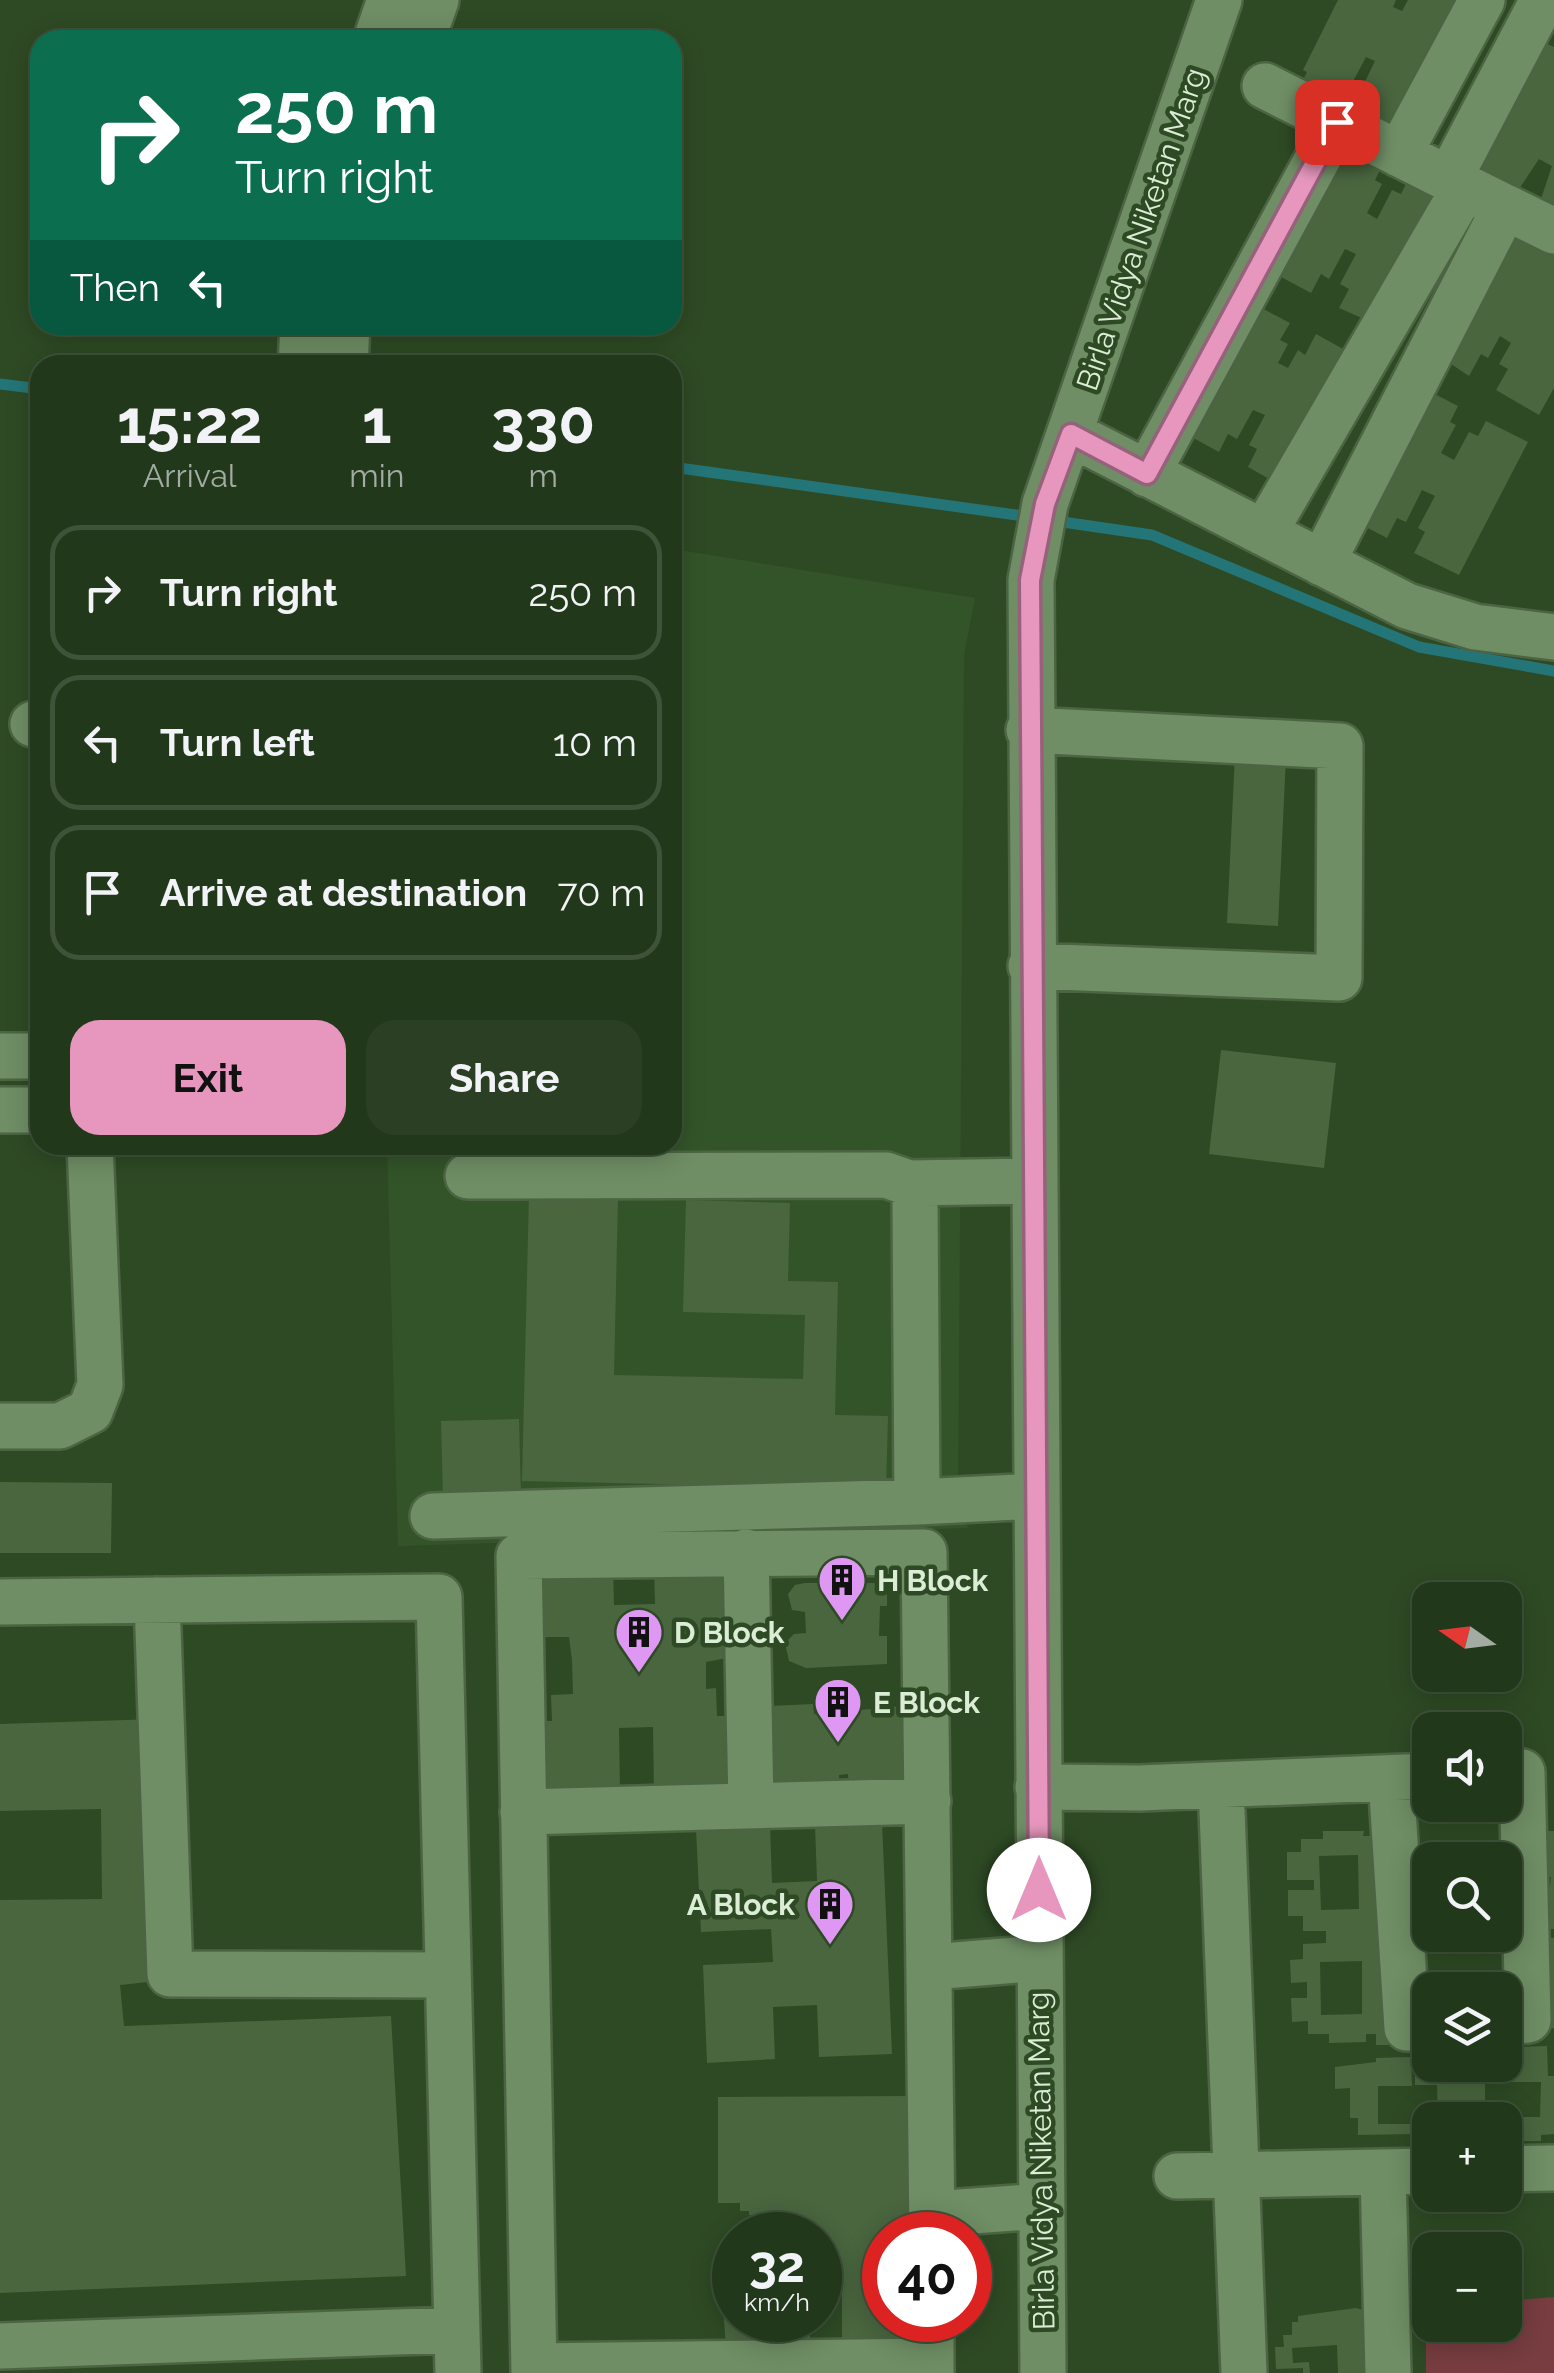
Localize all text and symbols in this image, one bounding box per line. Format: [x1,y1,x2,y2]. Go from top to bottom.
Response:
street label: Birla Vidya Niketan Marg [1069,63,1213,395]
text: 250 m [235,67,438,149]
icon: right [70,70,200,200]
pin [1295,80,1380,165]
icon: arrive [1310,95,1365,150]
text: Turn right [235,151,433,204]
icon: left [180,260,235,315]
text: Then [70,265,160,310]
text: 15:22 [117,387,262,457]
text: 1 [362,387,392,457]
text: 330 [491,387,595,457]
text: Arrival [143,457,237,494]
text: min [349,457,404,494]
text: m [528,457,558,494]
icon: right [75,565,130,620]
text: Turn right [160,570,337,615]
text: 250 m [529,570,637,615]
icon: left [75,715,130,770]
text: Turn left [160,720,315,765]
text: 10 m [553,720,637,765]
icon: arrive [75,865,130,920]
text: Arrive at destination [160,870,527,915]
text: 70 m [557,870,645,915]
button: Exit [70,1020,346,1135]
button: Share [366,1020,642,1135]
building icon: H Block [816,1554,868,1622]
place label: H Block [877,1563,989,1598]
north arrow [1412,1582,1522,1692]
map controls [1412,1582,1522,2342]
building icon: D Block [613,1606,665,1674]
place label: D Block [674,1615,785,1650]
building icon: E Block [812,1676,864,1744]
place label: E Block [873,1685,980,1720]
button: sound [1412,1712,1522,1822]
position arrow [987,1838,1091,1942]
button: search [1412,1842,1522,1952]
building icon: A Block [804,1878,856,1946]
place label: A Block [687,1887,795,1922]
button: layers [1412,1972,1522,2082]
street label: Birla Vidya Niketan Marg [1021,1991,1061,2331]
button: + [1412,2102,1522,2212]
speed limit sign: 40 [862,2212,992,2342]
button: − [1412,2232,1522,2342]
text: 32 [749,2235,805,2294]
text: km/h [744,2287,810,2317]

